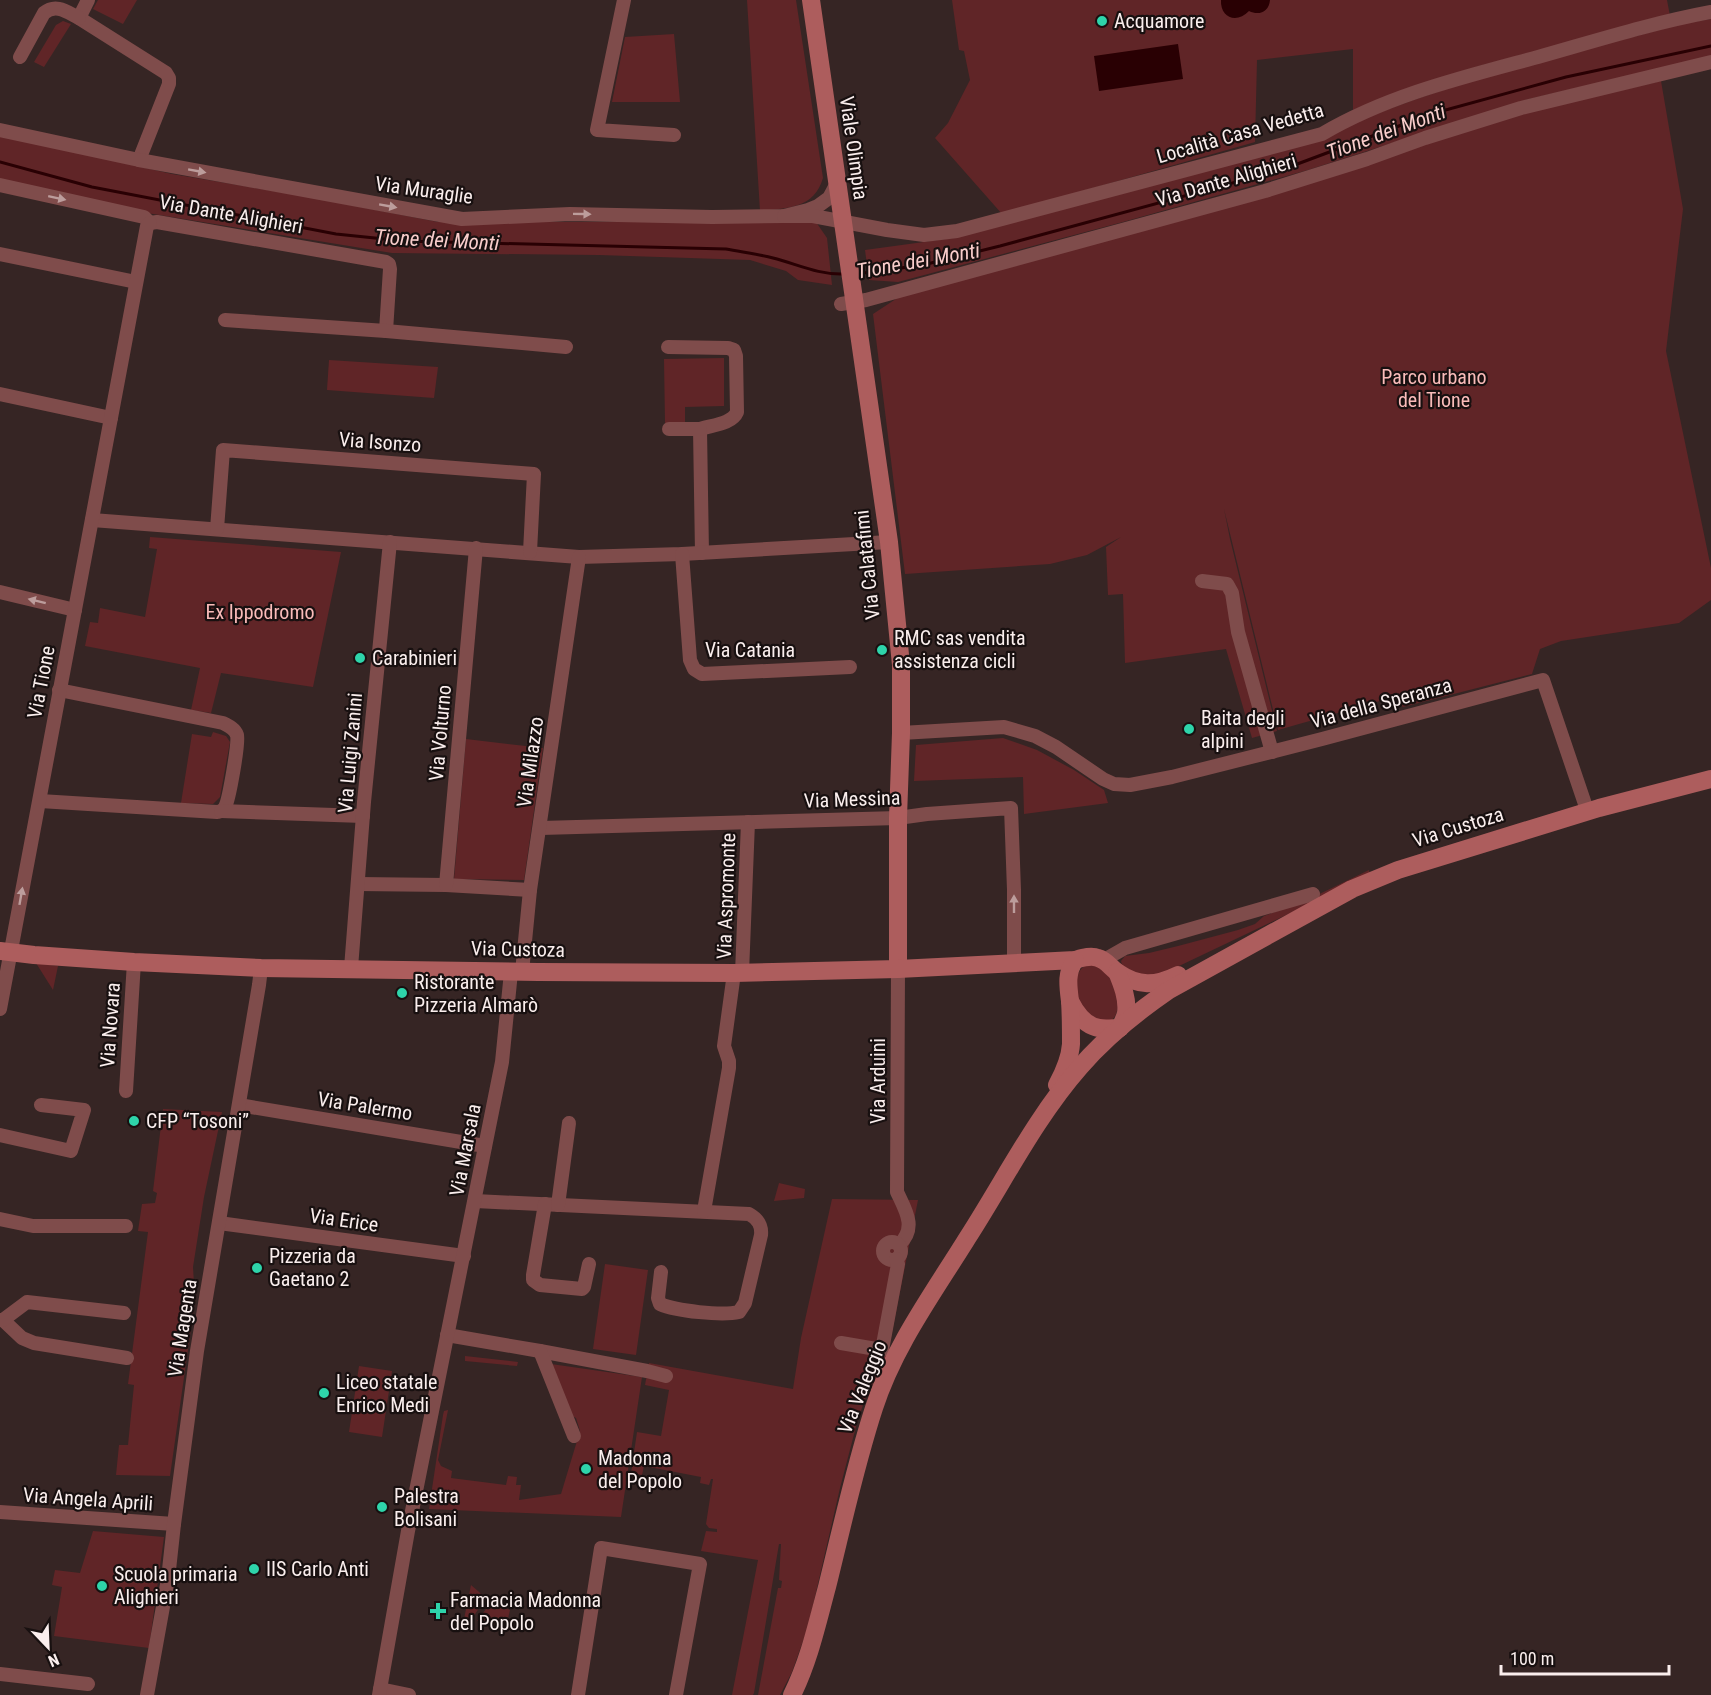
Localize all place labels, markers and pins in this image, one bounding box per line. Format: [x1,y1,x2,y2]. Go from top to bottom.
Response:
place label: Acquamore [1114,9,1204,33]
marker: Acquamore [1095,14,1109,28]
place label: RMC sas vendita assistenza cicli [894,626,1026,673]
marker: RMC sas vendita assistenza cicli [875,643,889,657]
place label: Carabinieri [372,646,457,670]
marker: Carabinieri [353,651,367,665]
place label: Baita degli alpini [1201,706,1285,753]
marker: Baita degli alpini [1182,722,1196,736]
place label: Ristorante Pizzeria Almarò [414,970,538,1017]
marker: Ristorante Pizzeria Almarò [395,986,409,1000]
place label: CFP “Tosoni” [146,1109,249,1133]
marker: CFP “Tosoni” [127,1114,141,1128]
place label: Pizzeria da Gaetano 2 [269,1244,356,1291]
marker: Pizzeria da Gaetano 2 [250,1261,264,1275]
place label: Liceo statale Enrico Medi [336,1370,437,1417]
marker: Liceo statale Enrico Medi [317,1386,331,1400]
place label: Madonna del Popolo [598,1446,682,1493]
marker: Madonna del Popolo [579,1462,593,1476]
place label: Palestra Bolisani [394,1484,459,1531]
marker: Palestra Bolisani [375,1500,389,1514]
place label: IIS Carlo Anti [266,1557,369,1581]
place label: Scuola primaria Alighieri [114,1562,238,1609]
marker: IIS Carlo Anti [247,1562,261,1576]
marker: Scuola primaria Alighieri [95,1579,109,1593]
place label: Farmacia Madonna del Popolo [450,1588,601,1635]
marker: Farmacia Madonna del Popolo [431,1604,445,1618]

